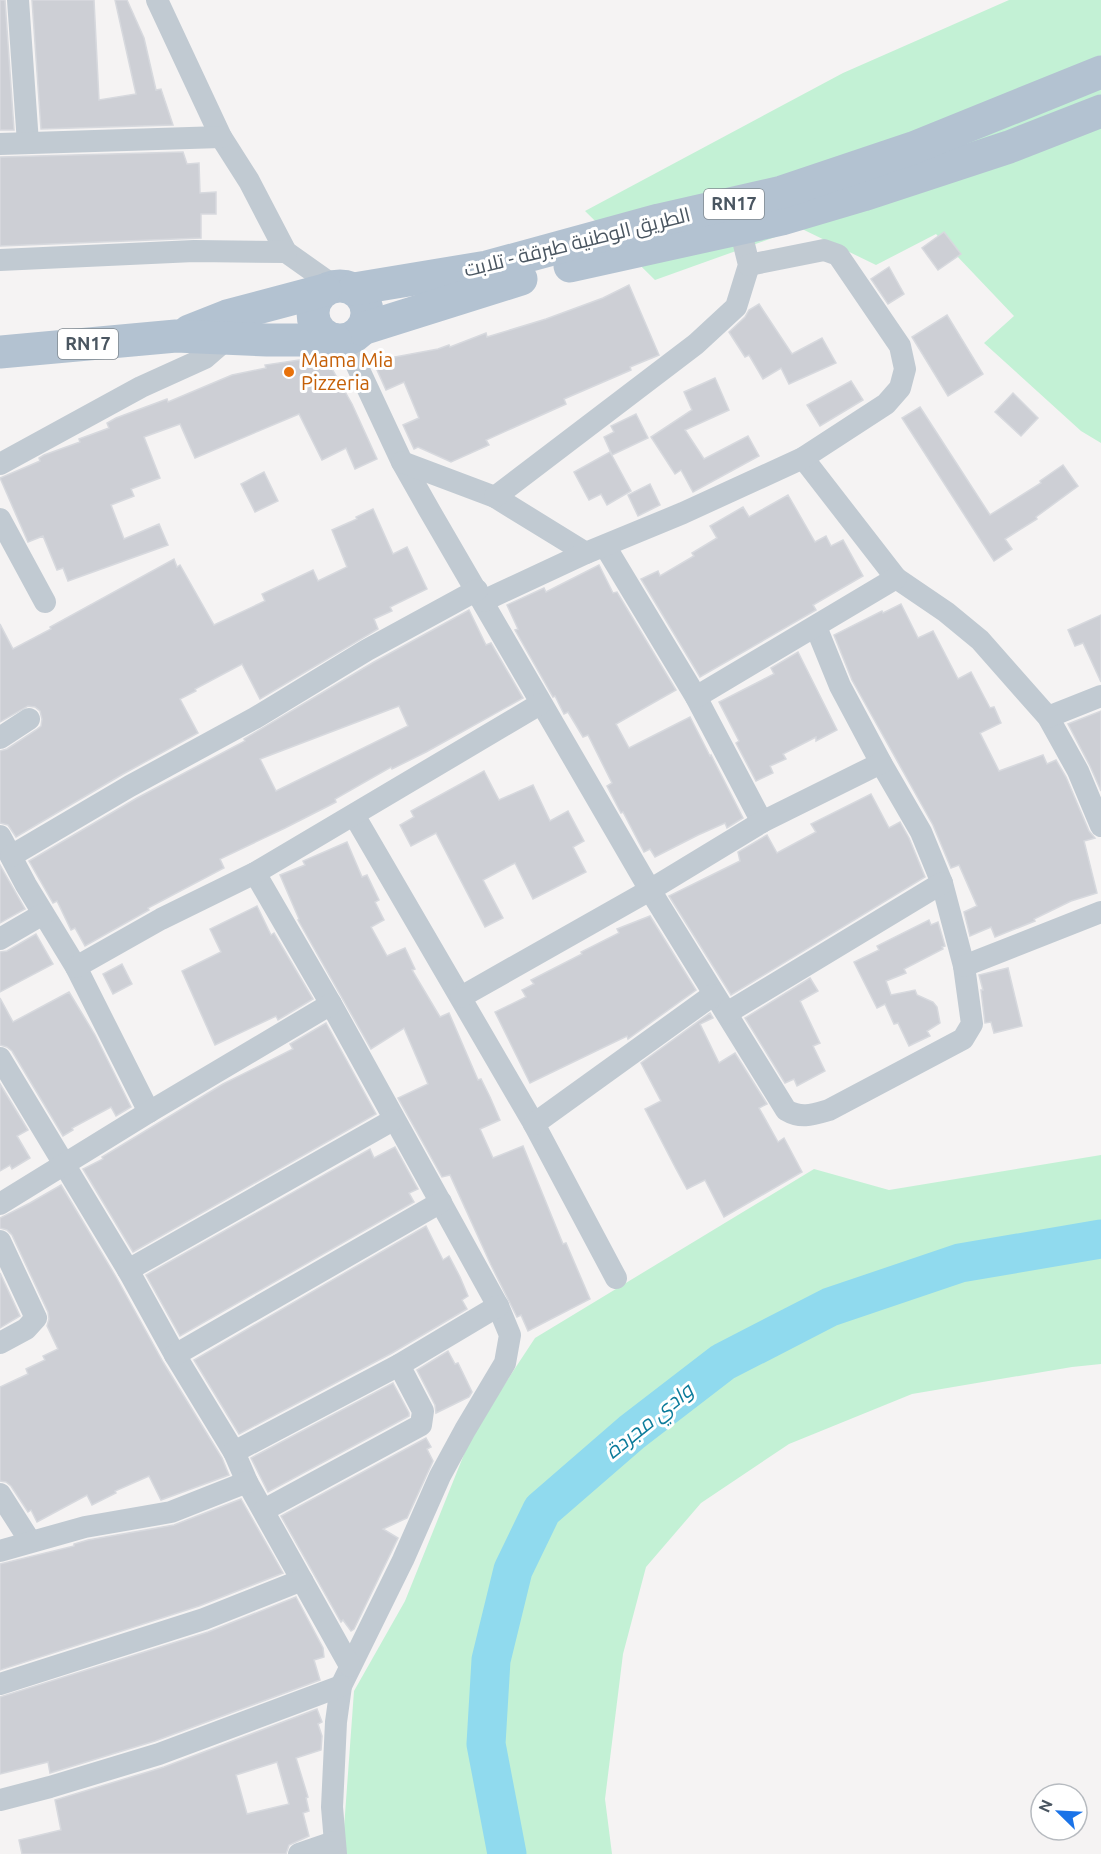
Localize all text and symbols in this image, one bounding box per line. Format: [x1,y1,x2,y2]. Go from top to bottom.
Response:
road number: RN17 [704,189,764,219]
street label: الطريق الوطنية طبرقة - تلابت [461,202,693,283]
road number: RN17 [58,329,118,359]
place label: Mama Mia Pizzeria [301,348,393,394]
marker: Mama Mia Pizzeria [282,365,296,379]
water label: وادي مجردة [600,1377,702,1468]
north arrow [1029,1782,1089,1842]
text: N [1035,1797,1056,1815]

